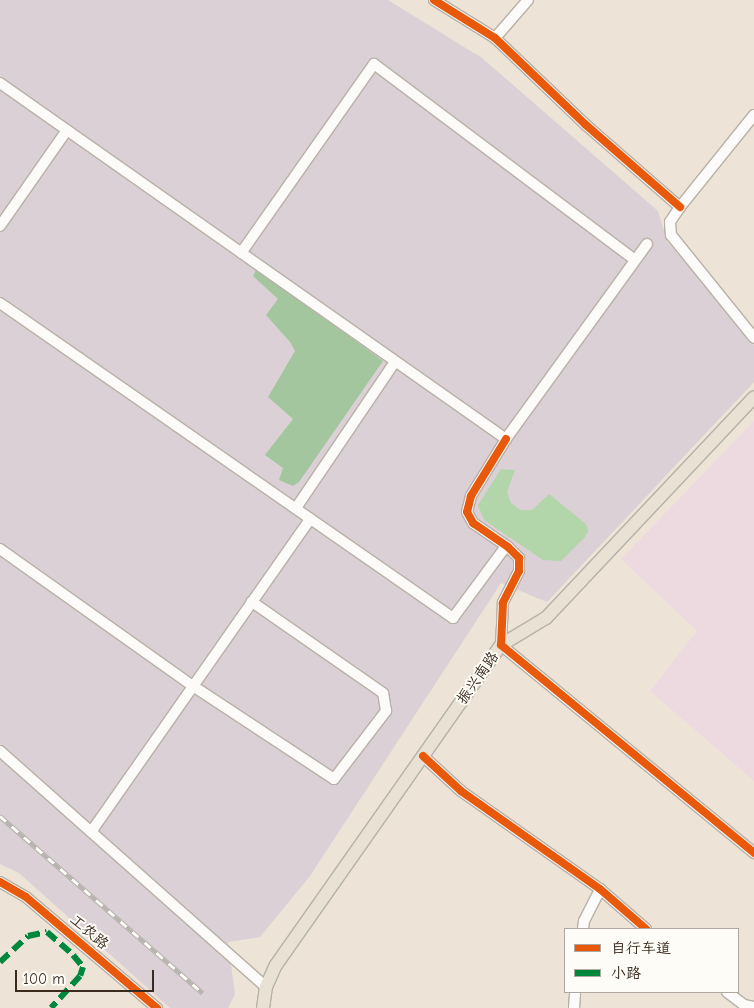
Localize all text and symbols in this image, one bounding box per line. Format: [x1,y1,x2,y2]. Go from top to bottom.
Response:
street label: 振兴南路 [453,648,503,708]
street label: 工农路 [66,911,112,953]
legend [564,928,739,993]
text: 自行车道 [611,939,671,957]
scale bar [18,960,156,992]
text: 小路 [611,964,641,982]
text: 100 m [23,970,65,988]

